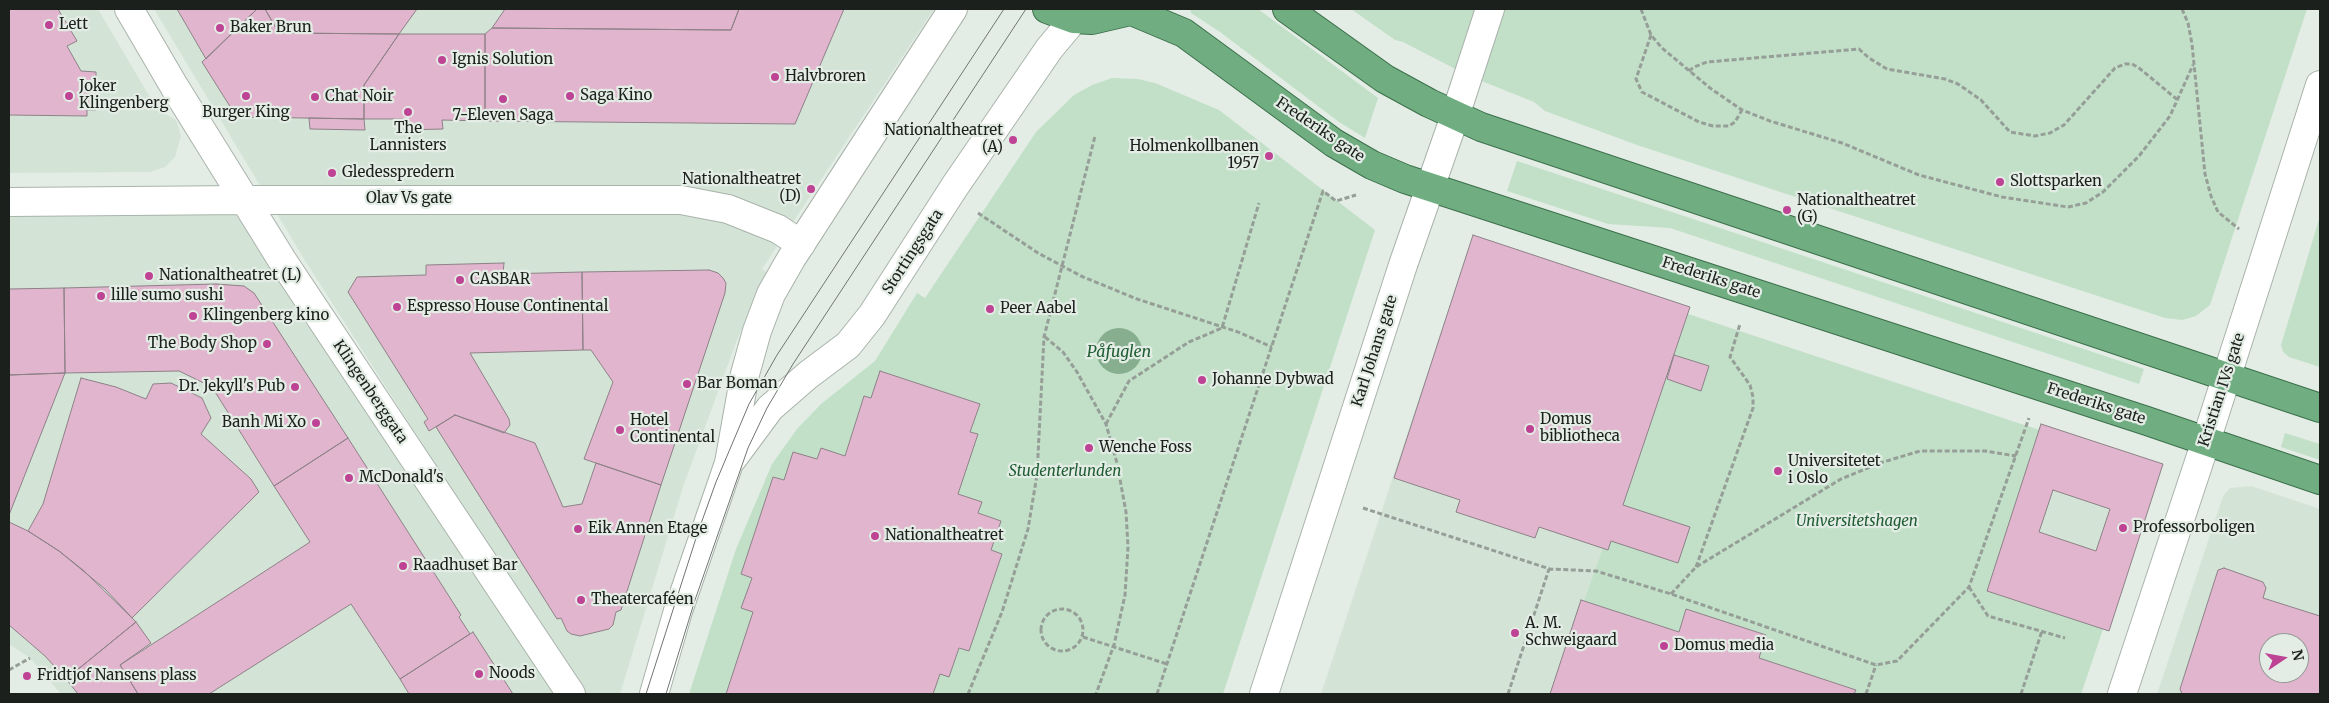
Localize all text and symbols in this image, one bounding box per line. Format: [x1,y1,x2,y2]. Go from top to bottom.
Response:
place label: Lett [59,16,88,34]
marker: Lett [43,19,55,31]
place label: Baker Brun [230,19,312,37]
marker: Baker Brun [214,22,226,34]
place label: Ignis Solution [452,51,553,69]
marker: Ignis Solution [436,54,448,66]
place label: Halvbroren [785,68,866,86]
marker: Halvbroren [769,71,781,83]
place label: Joker Klingenberg [79,78,169,113]
place label: Saga Kino [580,87,652,105]
place label: Chat Noir [325,88,394,106]
marker: Joker Klingenberg [63,90,75,102]
marker: Burger King [240,90,252,102]
marker: Saga Kino [564,90,576,102]
marker: Chat Noir [309,91,321,103]
marker: 7-Eleven Saga [497,93,509,105]
street label: Frederiks gate [1272,94,1368,166]
place label: Burger King [202,104,290,122]
marker: The Lannisters [402,106,414,118]
place label: 7-Eleven Saga [453,107,553,125]
place label: The Lannisters [369,120,447,155]
place label: Nationaltheatret (A) [884,122,1003,157]
marker: Nationaltheatret (A) [1007,134,1019,146]
place label: Holmenkollbanen 1957 [1129,138,1259,173]
marker: Holmenkollbanen 1957 [1263,150,1275,162]
place label: Gledesspredern [342,164,455,182]
marker: Gledesspredern [326,167,338,179]
place label: Nationaltheatret (D) [682,171,801,206]
place label: Slottsparken [2010,173,2102,191]
marker: Slottsparken [1994,176,2006,188]
marker: Nationaltheatret (D) [805,183,817,195]
street label: Olav Vs gate [366,190,452,208]
place label: Nationaltheatret (G) [1797,192,1916,227]
marker: Nationaltheatret (G) [1781,204,1793,216]
street label: Stortingsgata [879,206,947,298]
street label: Frederiks gate [1659,254,1763,302]
place label: Nationaltheatret (L) [159,267,301,285]
marker: Nationaltheatret (L) [143,270,155,282]
place label: CASBAR [470,271,530,289]
marker: CASBAR [454,274,466,286]
place label: lille sumo sushi [111,287,223,305]
marker: lille sumo sushi [95,290,107,302]
street label: Karl Johans gate [1348,293,1402,409]
place label: Espresso House Continental [407,298,608,316]
place label: Peer Aabel [1000,300,1076,318]
marker: Espresso House Continental [391,301,403,313]
marker: Peer Aabel [984,303,996,315]
place label: Klingenberg kino [203,307,329,325]
marker: Klingenberg kino [187,310,199,322]
street label: Kristian IVs gate [2195,331,2249,449]
place label: The Body Shop [148,335,257,353]
street label: Klingenberggata [329,337,411,447]
marker: The Body Shop [261,338,273,350]
water label: Påfuglen [1087,342,1151,362]
place label: Johanne Dybwad [1212,371,1334,389]
marker: Johanne Dybwad [1196,374,1208,386]
place label: Bar Boman [697,375,778,393]
place label: Dr. Jekyll's Pub [179,378,285,396]
marker: Bar Boman [681,378,693,390]
street label: Frederiks gate [2044,380,2148,428]
marker: Dr. Jekyll's Pub [289,381,301,393]
place label: Domus bibliotheca [1540,411,1620,446]
place label: Hotel Continental [630,412,715,447]
place label: Banh Mi Xo [222,414,306,432]
marker: Banh Mi Xo [310,417,322,429]
marker: Domus bibliotheca [1524,423,1536,435]
marker: Hotel Continental [614,424,626,436]
place label: Wenche Foss [1099,439,1192,457]
marker: Wenche Foss [1083,442,1095,454]
place label: Universitetet i Oslo [1788,453,1881,488]
park label: Studenterlunden [1009,463,1121,481]
marker: Universitetet i Oslo [1772,465,1784,477]
place label: McDonald's [359,469,444,487]
marker: McDonald's [343,472,355,484]
park label: Universitetshagen [1796,513,1918,531]
place label: Professorboligen [2133,519,2255,537]
place label: Eik Annen Etage [588,520,707,538]
marker: Professorboligen [2117,522,2129,534]
marker: Eik Annen Etage [572,523,584,535]
place label: Nationaltheatret [885,527,1004,545]
marker: Nationaltheatret [869,530,881,542]
place label: Raadhuset Bar [413,557,518,575]
marker: Raadhuset Bar [397,560,409,572]
place label: Theatercaféen [591,591,694,609]
marker: Theatercaféen [575,594,587,606]
place label: A. M. Schweigaard [1525,615,1617,650]
marker: A. M. Schweigaard [1509,627,1521,639]
north arrow [2259,633,2309,683]
place label: Domus media [1674,637,1774,655]
marker: Domus media [1658,640,1670,652]
text: N [2288,648,2308,662]
place label: Noods [489,665,535,683]
place label: Fridtjof Nansens plass [37,667,197,685]
marker: Noods [473,668,485,680]
marker: Fridtjof Nansens plass [21,670,33,682]

